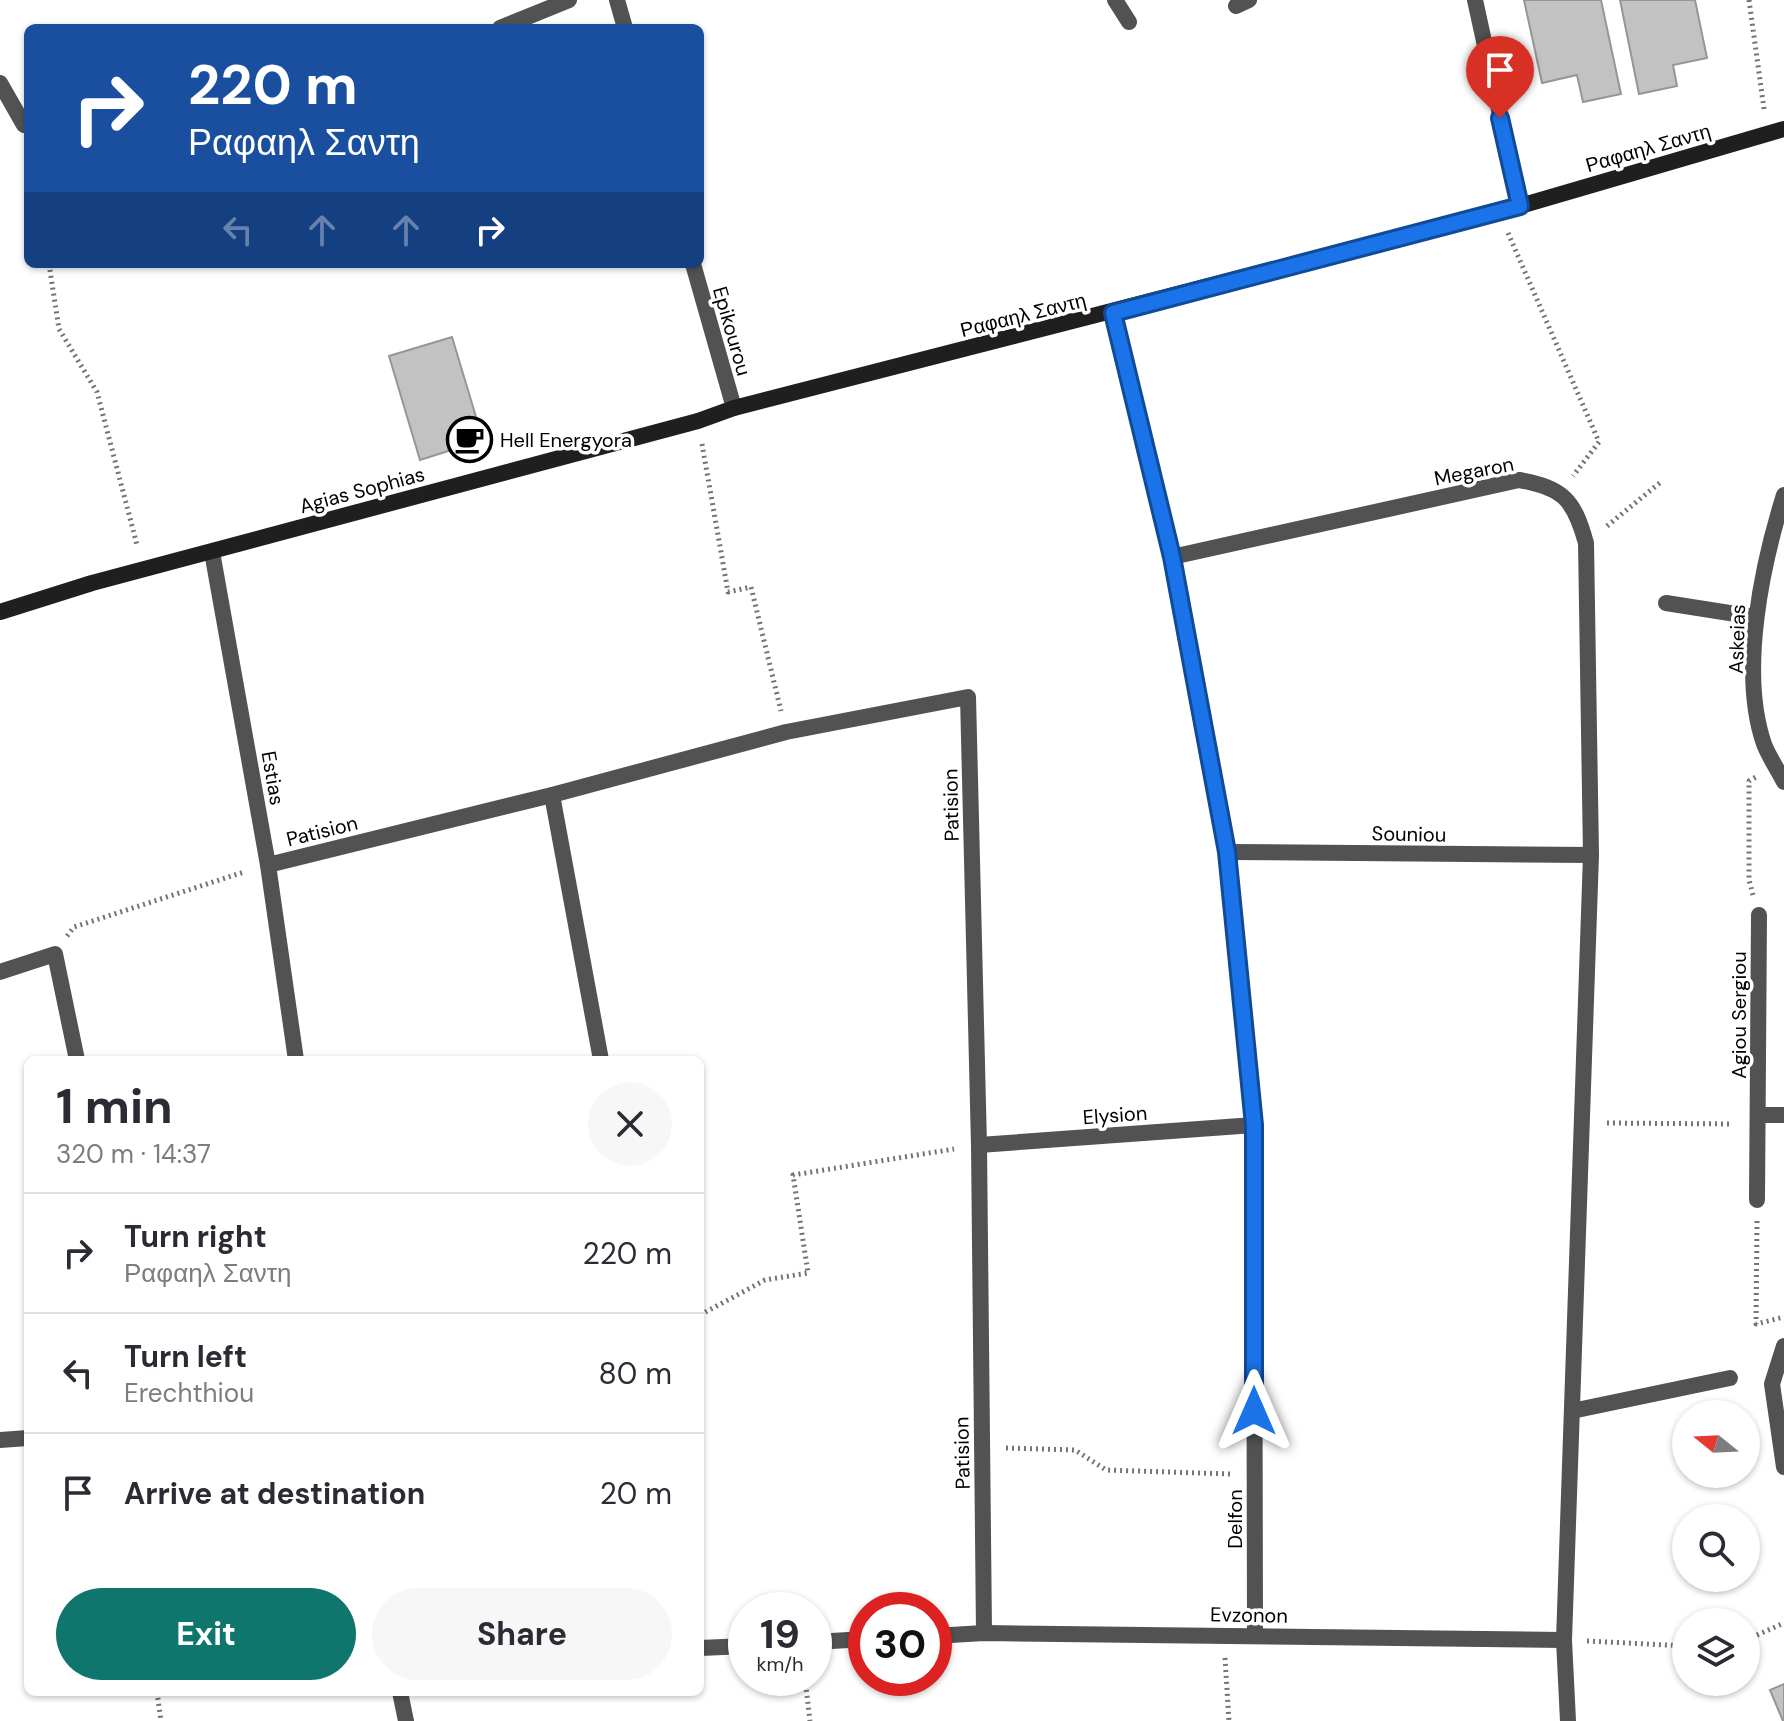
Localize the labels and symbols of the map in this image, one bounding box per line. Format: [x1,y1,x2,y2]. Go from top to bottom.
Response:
pin [1466,36,1534,118]
street label: Ραφαηλ Σαντη [1582,118,1714,178]
street label: Epikourou [707,283,757,379]
street label: Ραφαηλ Σαντη [957,287,1089,343]
cafe icon: Hell Energyora [445,416,493,464]
place label: Hell Energyora [500,427,632,453]
street label: Megaron [1432,451,1516,491]
street label: Agias Sophias [296,461,428,519]
street label: Askeias [1723,604,1751,674]
street label: Estias [255,749,291,807]
street label: Patision [937,768,965,842]
street label: Patision [284,810,360,852]
street label: Souniou [1372,820,1446,848]
street label: Agiou Sergiou [1726,951,1752,1079]
street label: Elysion [1082,1100,1148,1130]
position arrow [1212,1369,1296,1453]
north arrow [1672,1400,1760,1488]
street label: Patision [948,1416,976,1490]
street label: Delfon [1222,1489,1248,1549]
speed limit sign: 30 [848,1592,952,1696]
street label: Evzonon [1210,1601,1288,1629]

